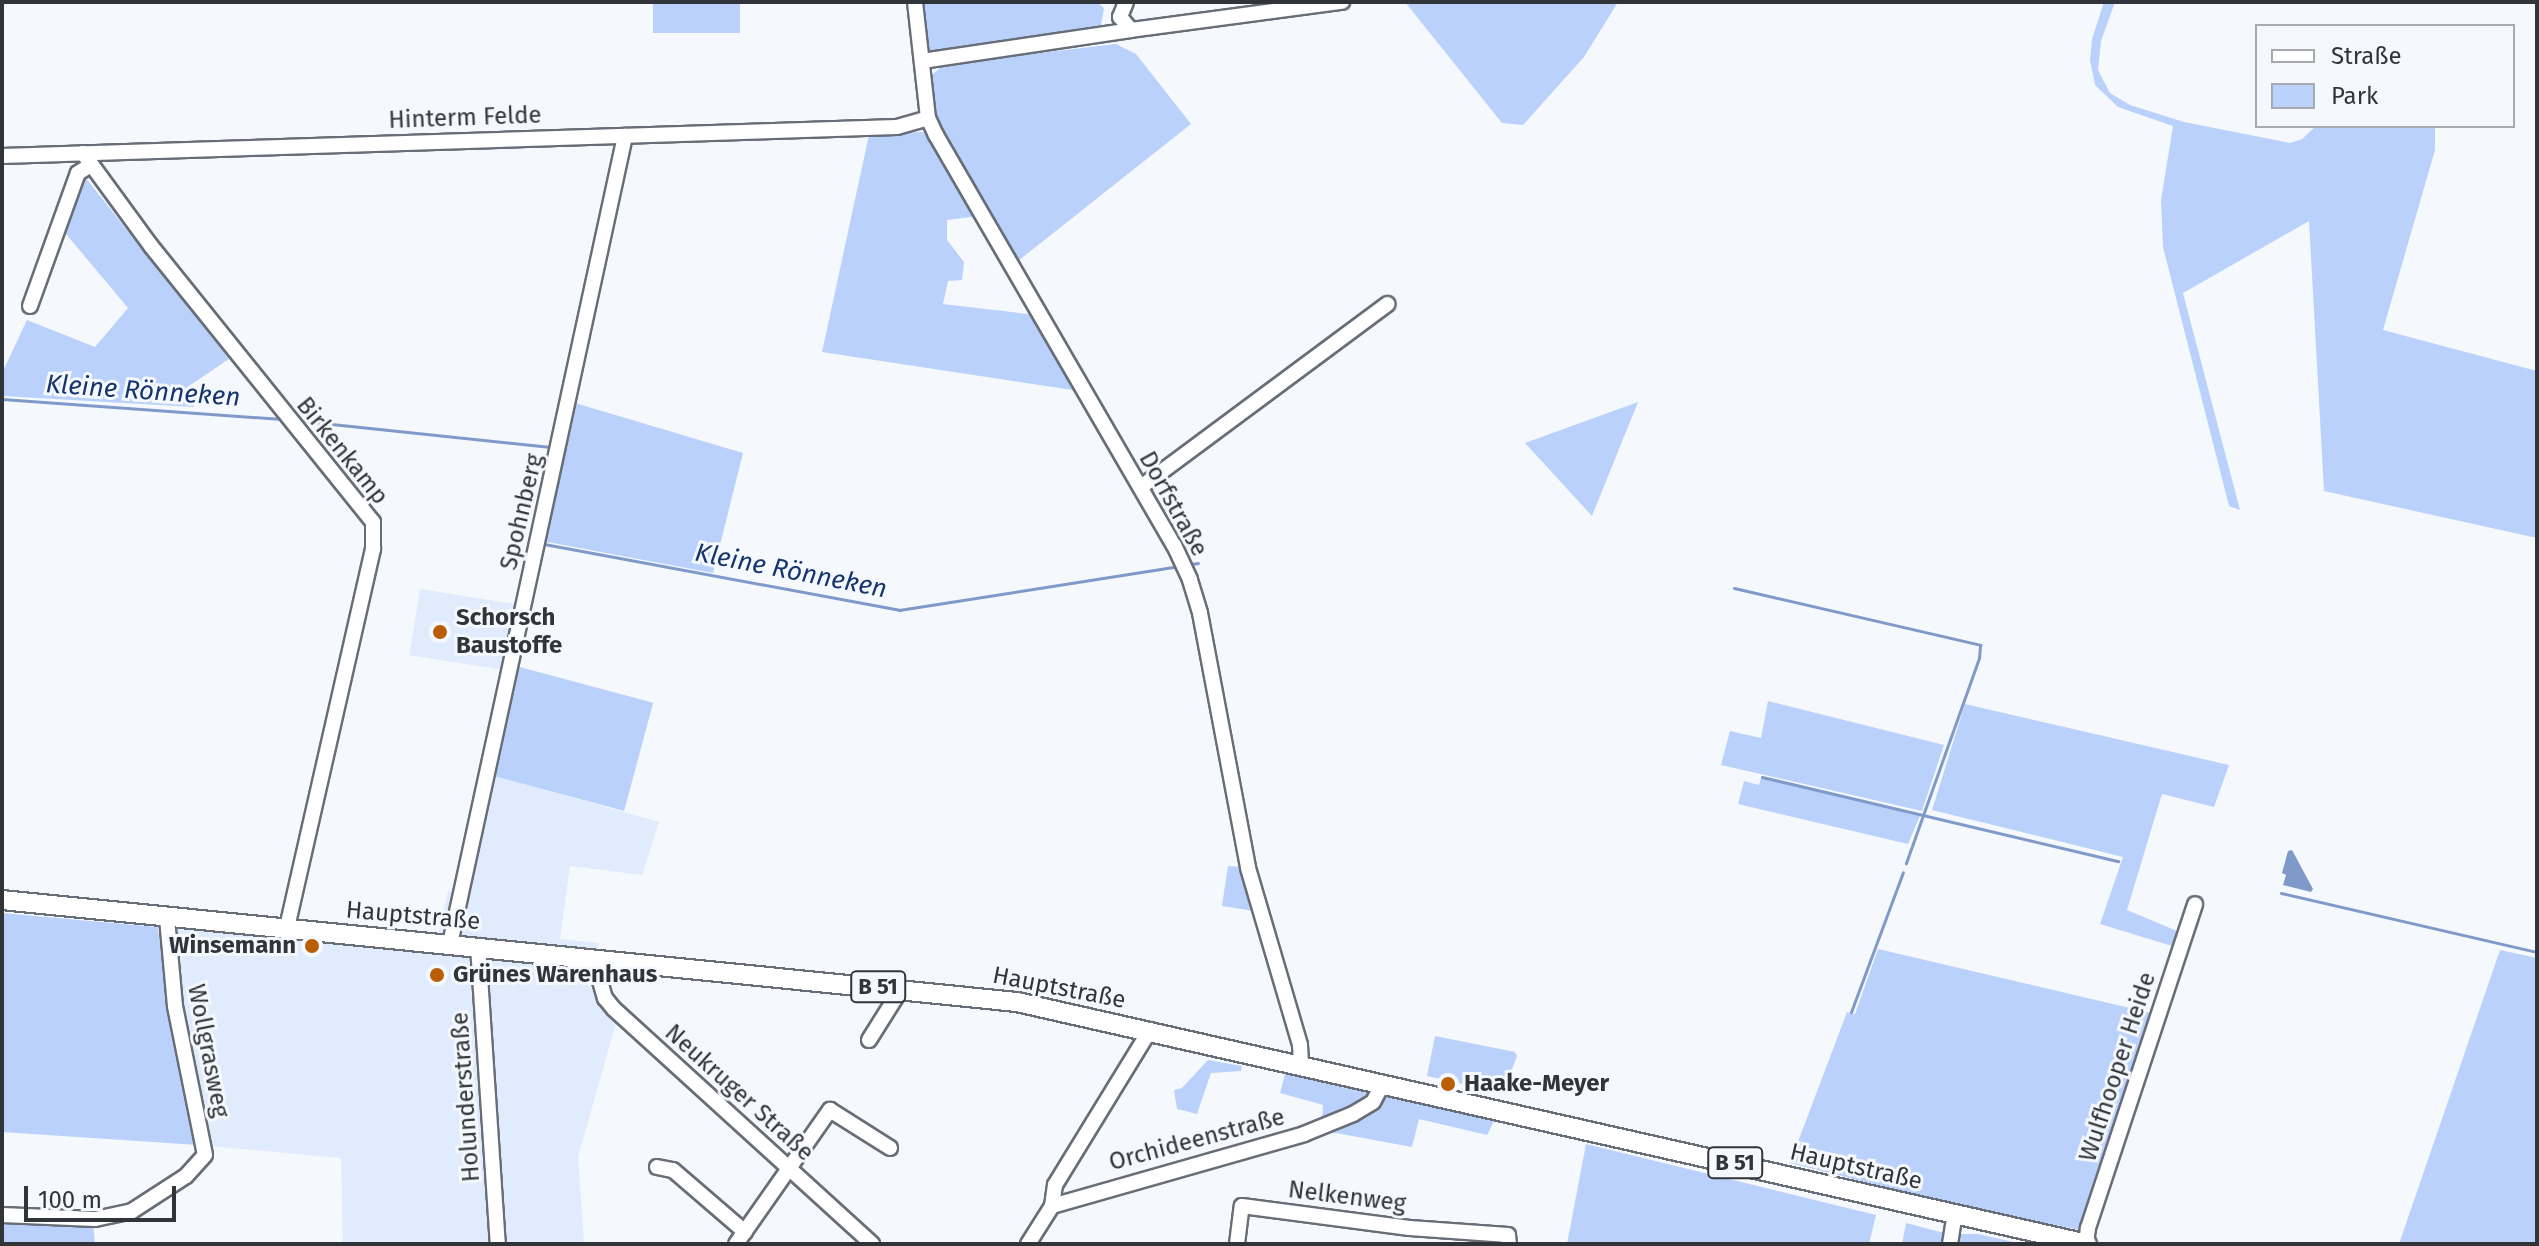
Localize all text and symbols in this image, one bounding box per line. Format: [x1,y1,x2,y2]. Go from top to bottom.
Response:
legend [2255,24,2515,128]
text: Straße [2331,42,2402,70]
text: Park [2331,82,2378,110]
street label: Hinterm Felde [388,101,542,135]
water label: Kleine Rönneken [45,369,241,413]
street label: Birkenkamp [290,392,394,510]
street label: Dorfstraße [1132,447,1214,561]
street label: Spohnberg [495,451,549,573]
water label: Kleine Rönneken [692,537,890,605]
place label: Schorsch Baustoffe [456,604,562,660]
marker: Schorsch Baustoffe [431,623,449,641]
street label: Hauptstraße [345,896,481,936]
place label: Winsemann [169,932,296,960]
marker: Winsemann [303,937,321,955]
place label: Grünes Warenhaus [453,961,657,989]
street label: Hauptstraße [990,961,1128,1015]
marker: Grünes Warenhaus [428,966,446,984]
road number: B 51 [850,969,906,1005]
street label: Wulfhooper Heide [2074,969,2162,1165]
street label: Wollgrasweg [181,982,235,1120]
street label: Holunderstraße [446,1011,486,1183]
street label: Neukruger Straße [659,1019,819,1167]
place label: Haake-Meyer [1464,1070,1609,1098]
marker: Haake-Meyer [1439,1075,1457,1093]
street label: Orchideenstraße [1106,1103,1288,1177]
street label: Hauptstraße [1787,1138,1925,1196]
road number: B 51 [1707,1145,1763,1181]
scale bar [28,1170,180,1220]
street label: Nelkenweg [1286,1175,1408,1219]
text: 100 m [38,1186,102,1214]

